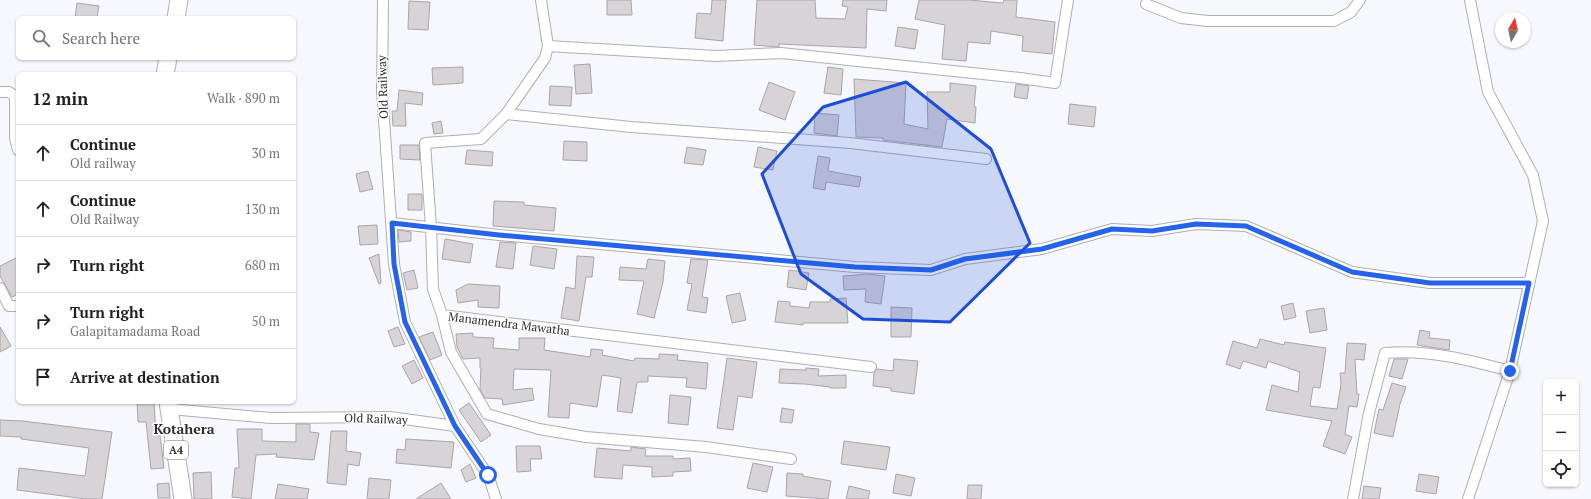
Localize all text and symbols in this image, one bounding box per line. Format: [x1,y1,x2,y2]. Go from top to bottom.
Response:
north arrow [1495,12,1531,48]
search box [16,16,296,60]
icon: search [30,27,52,49]
text: Search here [62,28,140,48]
street label: Old Railway [374,54,391,119]
text: 12 min [32,87,88,110]
text: Walk · 890 m [207,89,280,107]
text: Continue [70,134,136,154]
icon: ahead [32,142,54,164]
text: 30 m [252,144,280,162]
text: Old railway [70,154,136,172]
text: Continue [70,190,136,210]
icon: ahead [32,198,54,220]
text: 130 m [245,200,280,218]
text: Old Railway [70,210,139,228]
icon: right [32,254,54,276]
text: Turn right [70,255,145,275]
text: 680 m [245,256,280,274]
text: Turn right [70,302,145,322]
street label: Manamendra Mawatha [447,309,571,338]
icon: right [32,310,54,332]
text: 50 m [252,312,280,330]
text: Galapitamadama Road [70,322,200,340]
route end [1501,362,1519,380]
icon: arrive [32,366,54,388]
text: Arrive at destination [70,367,220,387]
map controls [1543,379,1579,487]
button: + [1543,379,1579,415]
street label: Old Railway [344,410,409,427]
button: − [1543,415,1579,451]
district label: Kotahera [153,419,215,438]
road number: A4 [164,441,188,459]
button: locate [1543,451,1579,487]
route start [479,466,497,484]

